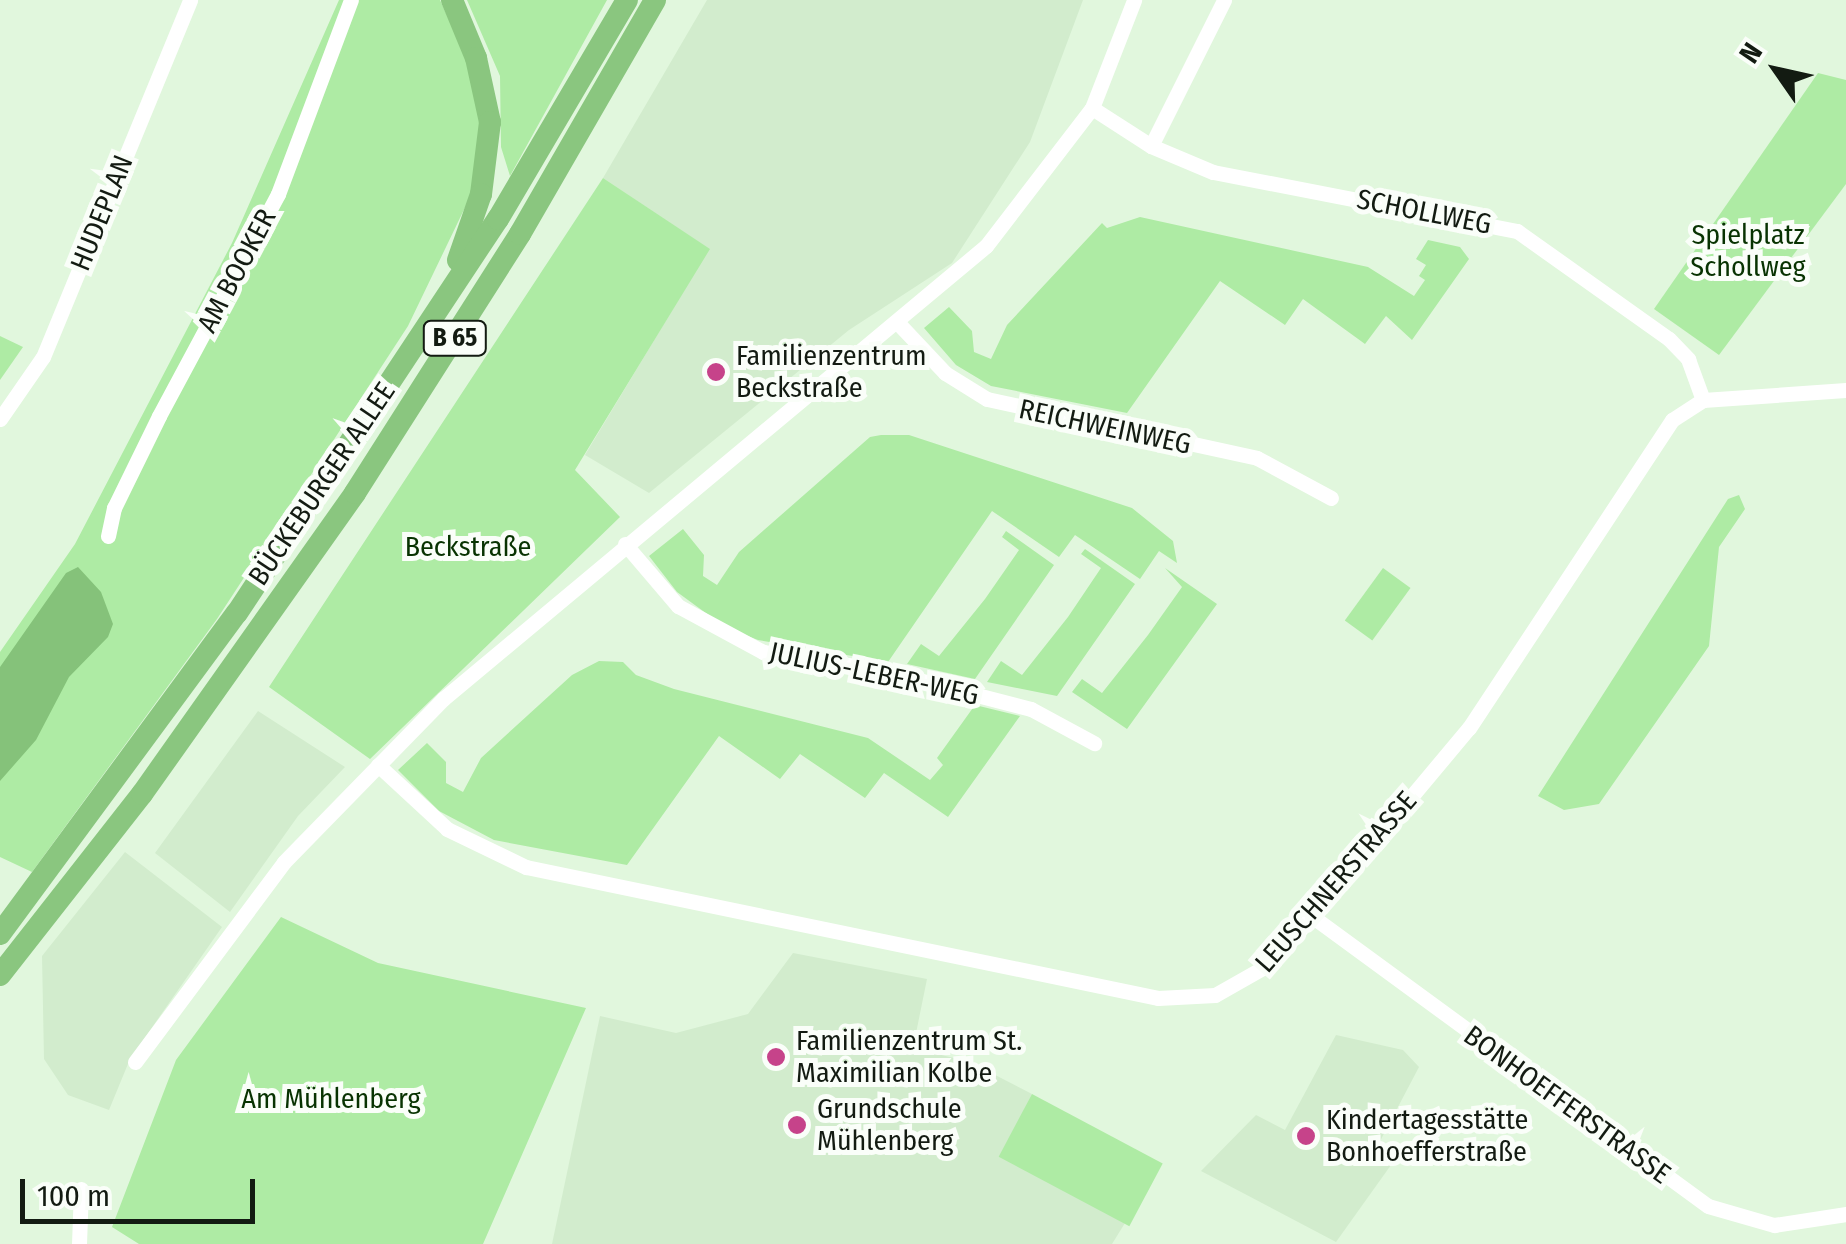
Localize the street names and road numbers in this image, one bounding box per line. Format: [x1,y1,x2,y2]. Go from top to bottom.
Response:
street label: HUDEPLAN [64,150,140,276]
street label: SCHOLLWEG [1354,183,1494,241]
street label: AM BOOKER [190,204,284,338]
road number: B 65 [422,318,488,358]
street label: BÜCKEBURGER ALLEE [242,376,402,592]
street label: REICHWEINWEG [1016,392,1194,462]
street label: JULIUS-LEBER-WEG [766,635,982,713]
street label: LEUSCHNERSTRASSE [1248,785,1424,979]
street label: BONHOEFFERSTRASSE [1457,1019,1677,1191]

